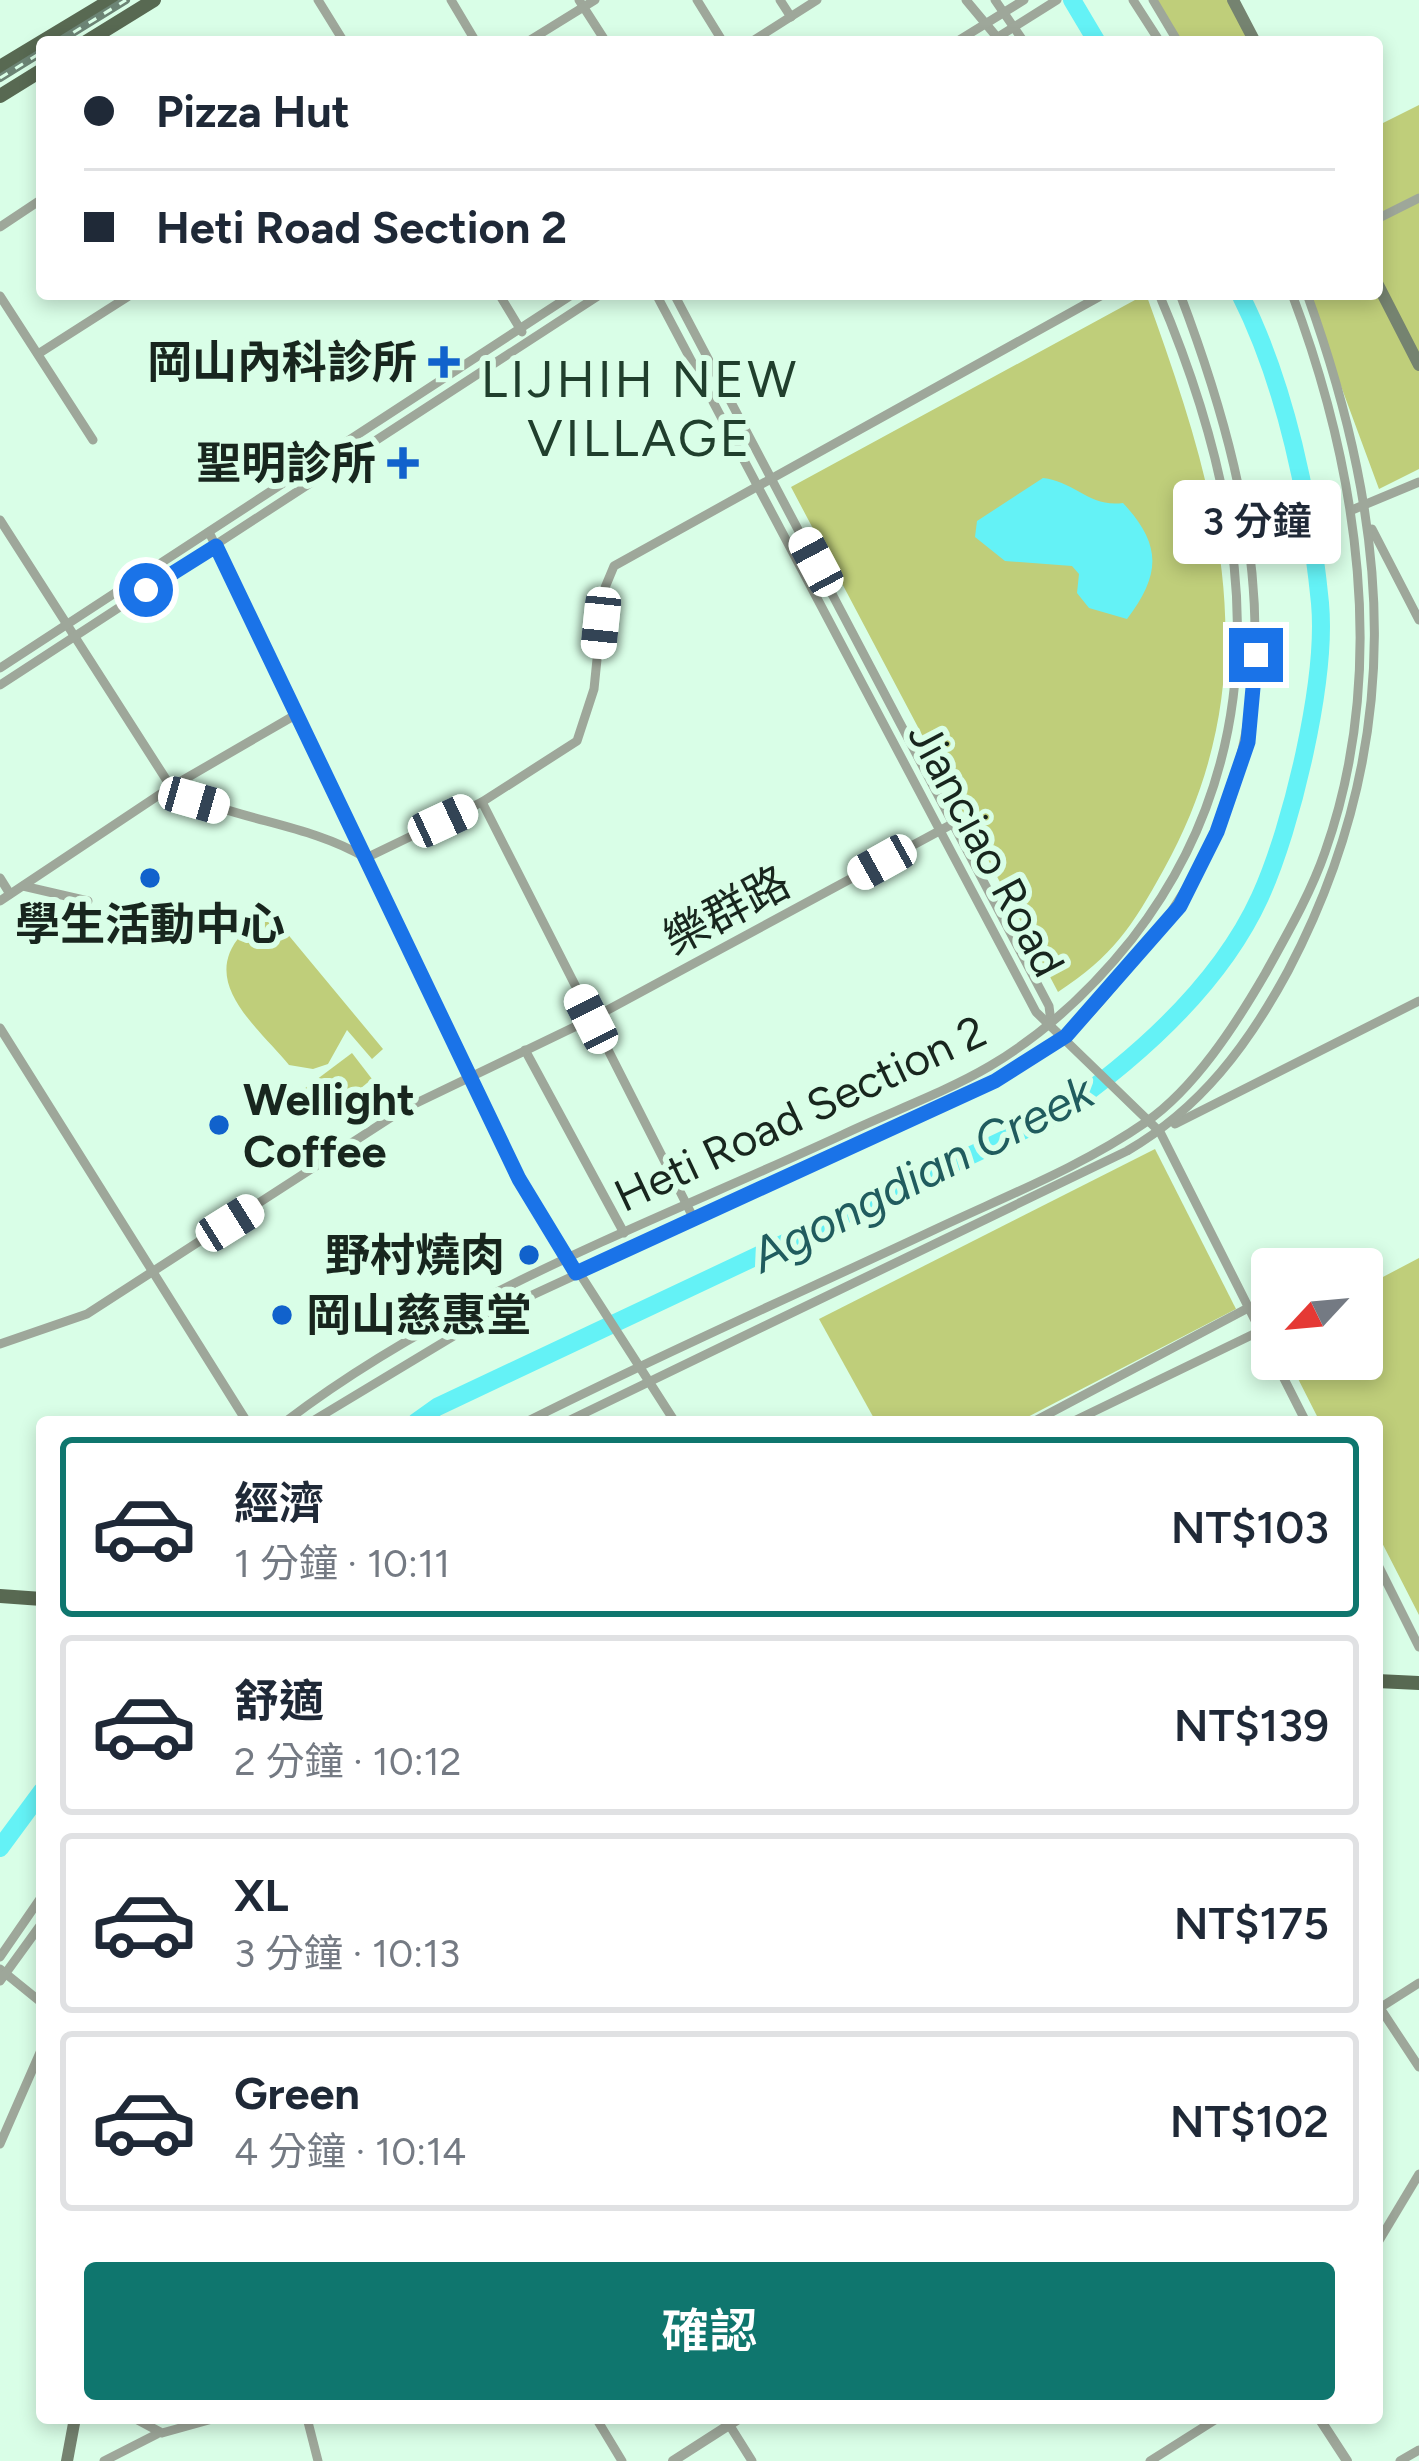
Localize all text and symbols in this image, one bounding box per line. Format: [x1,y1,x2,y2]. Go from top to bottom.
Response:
text: Pizza Hut [156,84,350,138]
text: Heti Road Section 2 [156,200,567,254]
place label: 岡山內科診所 [147,335,417,389]
marker: 岡山內科診所 [428,346,460,378]
district label: LIJHIH NEW VILLAGE [481,349,799,469]
place label: 聖明診所 [196,436,376,490]
marker: 聖明診所 [387,447,419,479]
callout: 3 分鐘 [1172,481,1340,565]
text: 3 分鐘 [1203,498,1311,545]
car [783,522,849,602]
route start [119,563,173,617]
car [579,585,623,661]
route end [1229,628,1283,682]
street label: Jianciao Road [897,713,1077,985]
car [154,773,234,827]
car [403,789,483,853]
car [842,829,922,895]
street label: 樂群路 [654,854,798,966]
marker: 學生活動中心 [137,865,163,891]
place label: 學生活動中心 [15,897,285,951]
car [559,979,623,1059]
street label: Heti Road Section 2 [606,1003,994,1223]
water label: Agongdian Creek [739,1061,1104,1285]
place label: Wellight Coffee [243,1072,415,1178]
marker: Wellight Coffee [206,1112,232,1138]
car [190,1189,270,1257]
place label: 野村燒肉 [325,1228,505,1282]
marker: 野村燒肉 [516,1242,542,1268]
north arrow [1251,1248,1383,1380]
map controls [1251,1248,1383,1380]
place label: 岡山慈惠堂 [306,1288,531,1342]
marker: 岡山慈惠堂 [269,1302,295,1328]
icon: car [90,1473,198,1581]
text: 經濟 [234,1476,324,1530]
text: NT$103 [1171,1500,1329,1554]
text: 1 分鐘 · 10:11 [234,1540,450,1587]
icon: car [90,1671,198,1779]
text: 舒適 [234,1674,324,1728]
text: NT$139 [1174,1698,1329,1752]
text: 2 分鐘 · 10:12 [234,1738,462,1785]
text: XL [234,1868,289,1922]
icon: car [90,1869,198,1977]
text: NT$175 [1174,1896,1329,1950]
text: 3 分鐘 · 10:13 [234,1930,460,1977]
text: Green [234,2066,360,2120]
icon: car [90,2067,198,2175]
text: NT$102 [1170,2094,1329,2148]
text: 4 分鐘 · 10:14 [234,2128,466,2175]
button: 確認 [84,2262,1335,2400]

